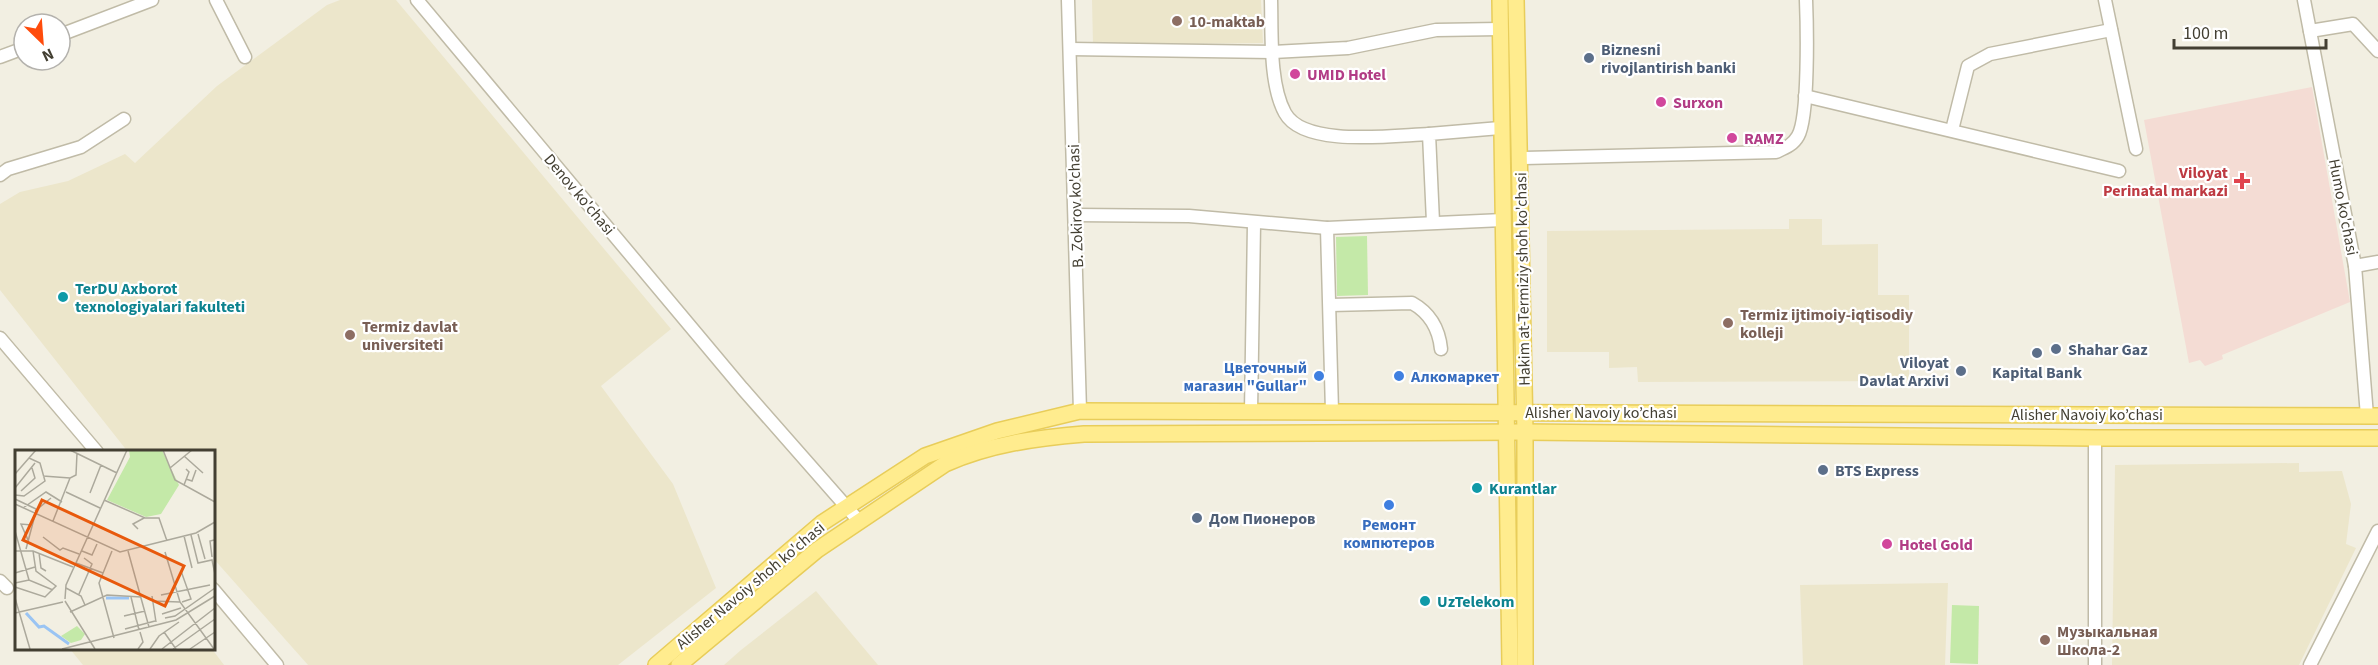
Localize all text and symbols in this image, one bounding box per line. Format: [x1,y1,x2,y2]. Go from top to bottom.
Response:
place label: 10-maktab [1189,11,1265,33]
north arrow [12,12,72,72]
scale bar [2174,12,2326,50]
marker: 10-maktab [1170,14,1184,28]
text: 100 m [2183,21,2228,46]
place label: Biznesni rivojlantirish banki [1601,39,1736,79]
text: N [38,42,57,67]
marker: Biznesni rivojlantirish banki [1582,51,1596,65]
place label: UMID Hotel [1307,64,1386,86]
marker: UMID Hotel [1288,67,1302,81]
place label: Surxon [1673,92,1723,114]
marker: Surxon [1654,95,1668,109]
place label: RAMZ [1744,128,1784,150]
marker: RAMZ [1725,131,1739,145]
street label: B. Zokirov ko'chasi [1063,144,1089,268]
street label: Denov ko'chasi [539,149,620,240]
street label: Humo ko'chasi [2323,157,2363,258]
place label: Viloyat Perinatal markazi [2103,162,2228,202]
street label: Hakim at-Termiziy shoh ko'chasi [1510,172,1536,386]
marker: Viloyat Perinatal markazi [2233,172,2251,190]
place label: TerDU Axborot texnologiyalari fakulteti [75,278,245,318]
marker: TerDU Axborot texnologiyalari fakulteti [56,290,70,304]
place label: Termiz ijtimoiy-iqtisodiy kolleji [1740,304,1914,344]
place label: Termiz davlat universiteti [362,316,458,356]
marker: Termiz ijtimoiy-iqtisodiy kolleji [1721,316,1735,330]
marker: Termiz davlat universiteti [343,328,357,342]
place label: Shahar Gaz [2068,339,2148,361]
marker: Shahar Gaz [2049,342,2063,356]
marker: Kapital Bank [2030,346,2044,360]
place label: Viloyat Davlat Arxivi [1859,352,1949,392]
place label: Цветочный магазин "Gullar" [1183,357,1307,397]
place label: Kapital Bank [1992,362,2082,384]
marker: Viloyat Davlat Arxivi [1954,364,1968,378]
place label: Алкомаркет [1410,366,1500,388]
marker: Цветочный магазин "Gullar" [1312,369,1326,383]
marker: Алкомаркет [1392,369,1406,383]
street label: Alisher Navoiy ko’chasi [1525,402,1677,424]
street label: Alisher Navoiy ko’chasi [2011,404,2163,426]
inset map [15,450,214,650]
place label: BTS Express [1835,460,1919,482]
marker: BTS Express [1816,463,1830,477]
place label: Kurantlar [1489,478,1557,500]
marker: Kurantlar [1470,481,1484,495]
marker: Ремонт компютеров [1382,498,1396,512]
place label: Дом Пионеров [1209,508,1316,530]
marker: Дом Пионеров [1190,511,1204,525]
place label: Ремонт компютеров [1343,514,1435,554]
street label: Alisher Navoiy shoh ko'chasi [672,517,830,655]
place label: Hotel Gold [1899,534,1973,556]
marker: Hotel Gold [1880,537,1894,551]
place label: UzTelekom [1437,591,1514,613]
marker: UzTelekom [1418,594,1432,608]
place label: Музыкальная Школа-2 [2057,621,2158,661]
marker: Музыкальная Школа-2 [2038,633,2052,647]

